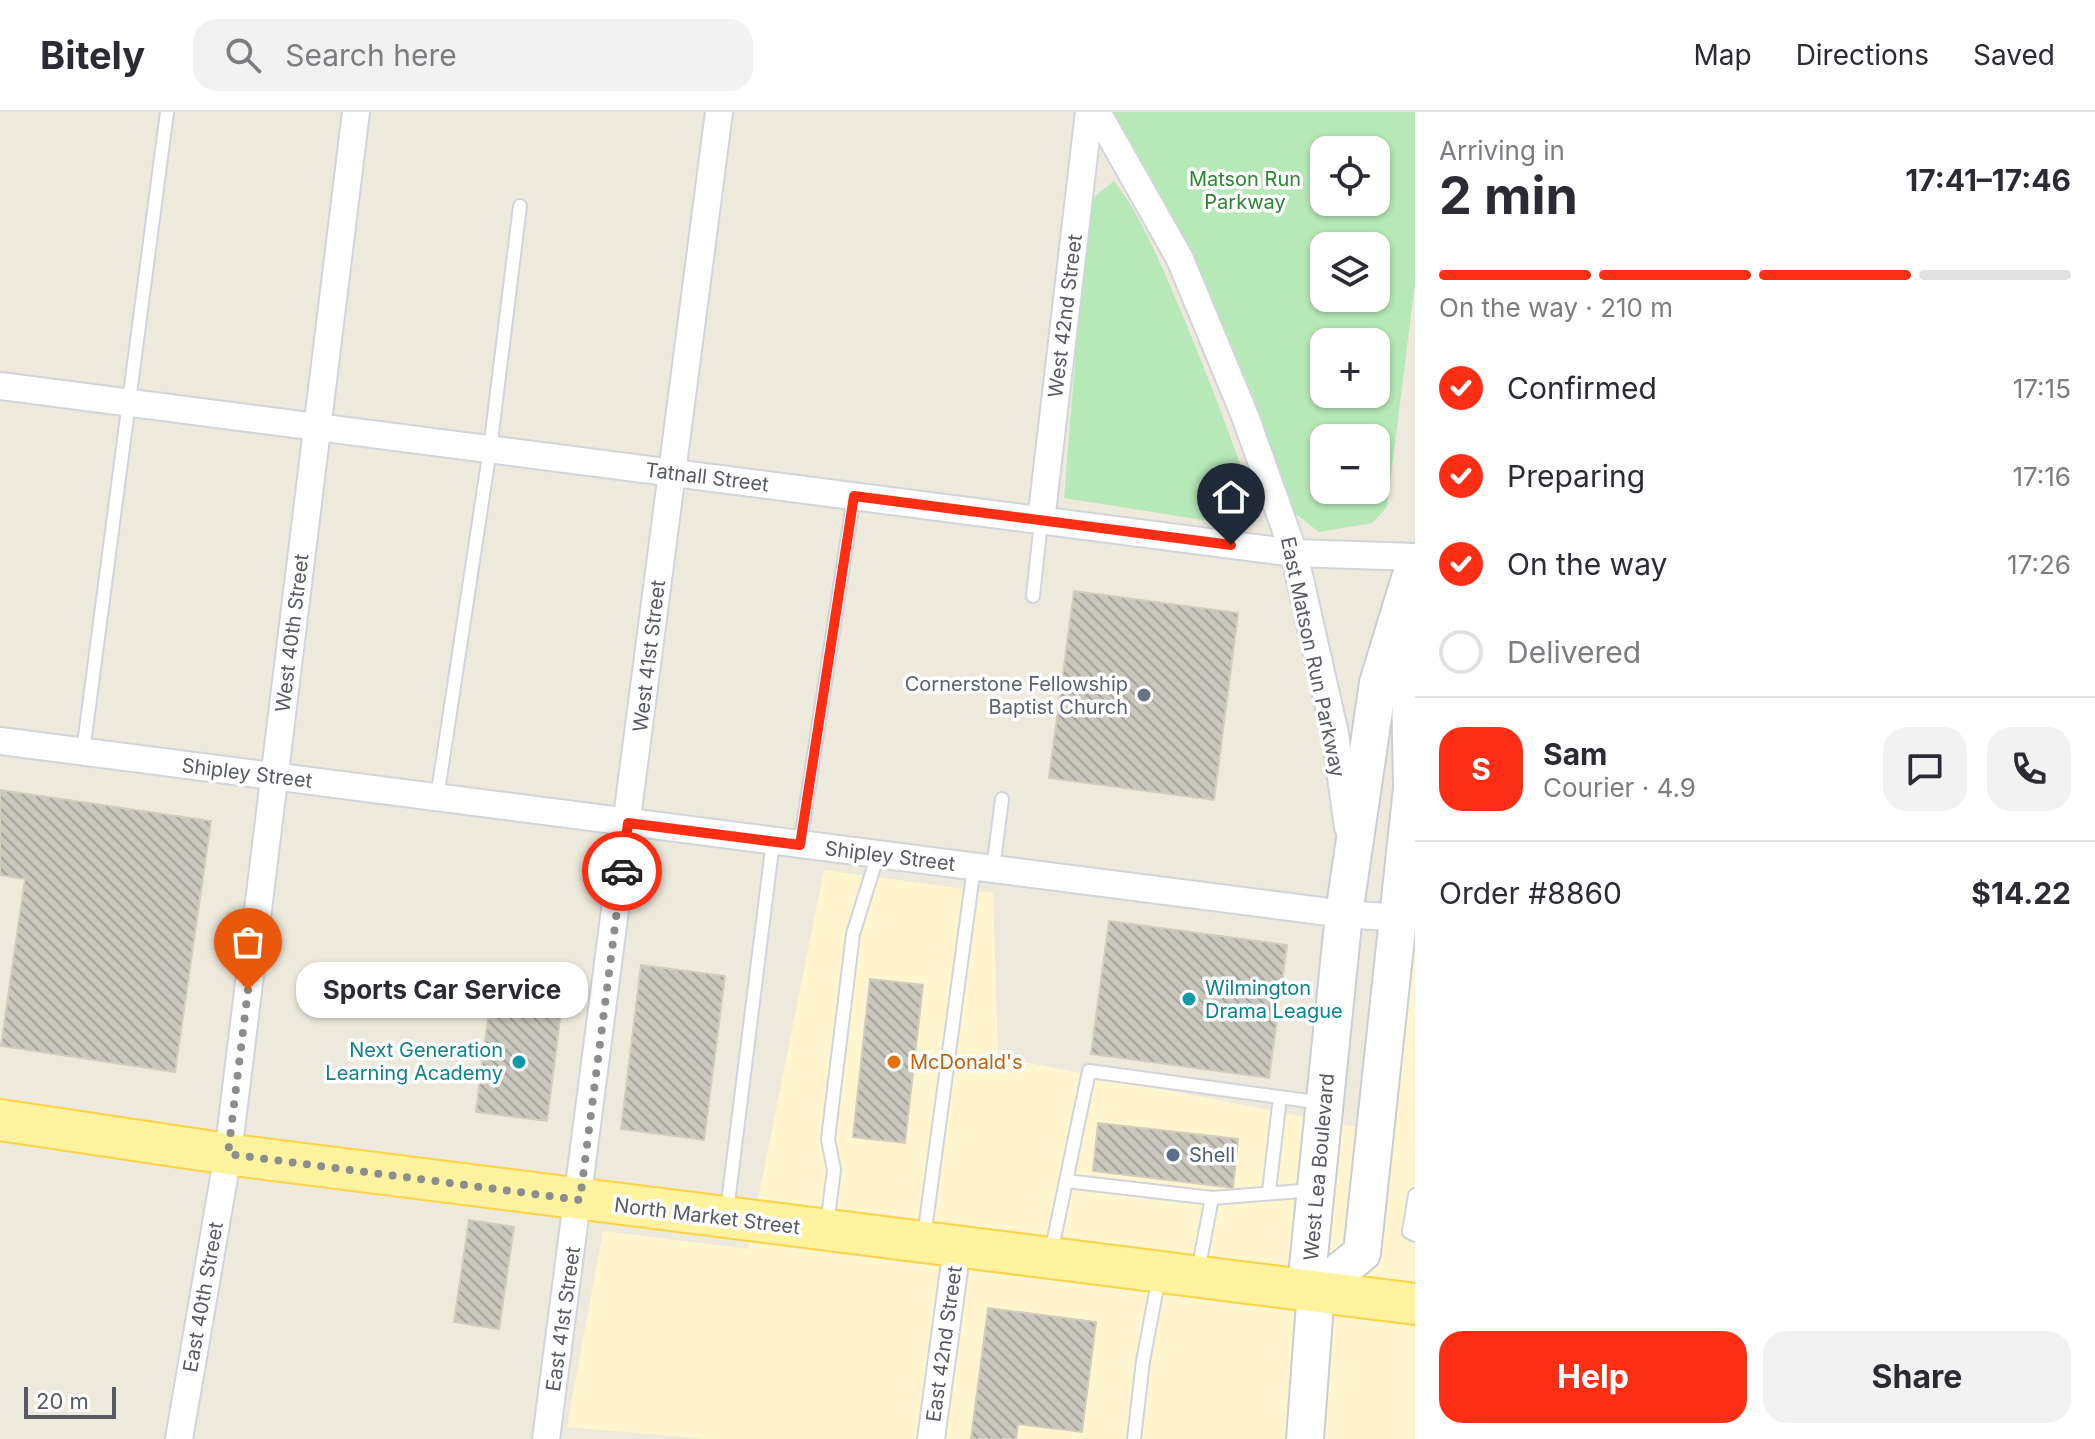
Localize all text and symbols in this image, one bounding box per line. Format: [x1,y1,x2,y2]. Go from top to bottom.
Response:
search box [193,19,753,91]
text: Bitely [40,32,145,78]
icon: search [221,33,265,77]
text: Search here [285,37,457,73]
text: Map [1693,38,1752,72]
text: Directions [1796,38,1929,72]
text: Saved [1973,38,2055,72]
text: Arriving in [1439,135,1565,166]
map controls [1310,136,1390,504]
button: locate [1310,136,1390,216]
text: 17:41–17:46 [1905,162,2071,198]
text: 2 min [1439,164,1578,227]
park label: Matson Run Parkway [1189,167,1301,214]
button: layers [1310,232,1390,312]
street label: West 42nd Street [1043,233,1087,399]
text: On the way · 210 m [1439,292,1673,323]
button: + [1310,328,1390,408]
icon: check [1439,366,1483,410]
text: Confirmed [1507,370,1657,406]
text: 17:15 [2013,373,2071,404]
button: − [1310,424,1390,504]
icon: check [1439,454,1483,498]
street label: Tatnall Street [644,458,770,497]
text: Preparing [1507,458,1645,494]
text: 17:16 [2012,461,2071,492]
pin [1197,463,1265,545]
icon: home [1209,475,1253,519]
street label: East Matson Run Parkway [1276,535,1350,779]
icon: check [1439,542,1483,586]
text: On the way [1507,546,1667,582]
text: 17:26 [2007,549,2071,580]
street label: West 40th Street [270,552,314,714]
street label: West 41st Street [628,578,670,733]
text: Delivered [1507,634,1641,670]
place label: Cornerstone Fellowship Baptist Church [905,672,1128,719]
marker: Cornerstone Fellowship Baptist Church [1135,686,1153,704]
button: chat [1883,727,1967,811]
button: phone [1987,727,2071,811]
text: Sam [1543,736,1607,772]
text: S [1471,751,1491,787]
street label: Shipley Street [180,753,314,793]
text: Courier · 4.9 [1543,772,1696,803]
courier [582,831,662,911]
street label: Shipley Street [823,836,957,876]
icon: car [600,849,644,893]
text: Order #8860 [1439,875,1622,911]
text: $14.22 [1971,875,2071,911]
pin [214,908,282,990]
icon: bag [226,920,270,964]
callout: Sports Car Service [296,962,588,1018]
text: Sports Car Service [323,974,561,1005]
place label: Wilmington Drama League [1205,976,1343,1023]
marker: Wilmington Drama League [1180,990,1198,1008]
place label: Next Generation Learning Academy [325,1038,503,1085]
place label: McDonald's [910,1050,1023,1074]
marker: Next Generation Learning Academy [510,1053,528,1071]
marker: McDonald's [885,1053,903,1071]
street label: West Lea Boulevard [1299,1072,1339,1262]
place label: Shell [1189,1143,1235,1167]
marker: Shell [1164,1146,1182,1164]
street label: North Market Street [613,1193,802,1239]
street label: East 40th Street [178,1220,228,1374]
street label: East 41st Street [541,1245,585,1393]
street label: East 42nd Street [921,1264,967,1424]
button: Help [1439,1331,1747,1423]
button: Share [1763,1331,2071,1423]
scale bar [24,1383,116,1419]
text: 20 m [36,1388,89,1414]

